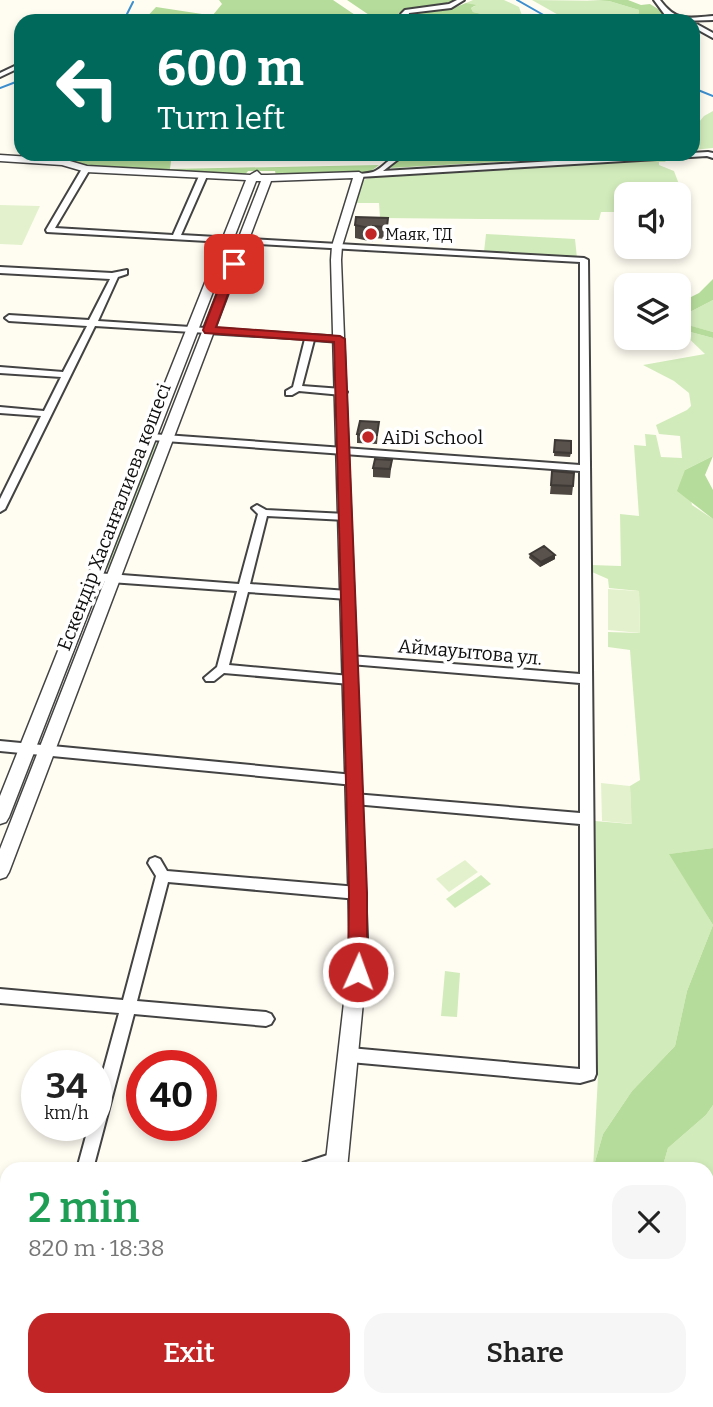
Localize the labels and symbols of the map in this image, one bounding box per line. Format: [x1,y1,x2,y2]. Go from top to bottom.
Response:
place label: Маяк, ТД [385,225,452,244]
marker: Маяк, ТД [363,226,379,242]
pin [204,234,264,294]
street label: Ескендір Хасанғалиева көшесі [52,380,176,654]
place label: AiDi School [382,426,483,449]
marker: AiDi School [360,429,376,445]
street label: Аймауытова ул. [397,634,543,670]
position arrow [321,935,395,1009]
speed limit sign: 40 [126,1050,217,1141]

